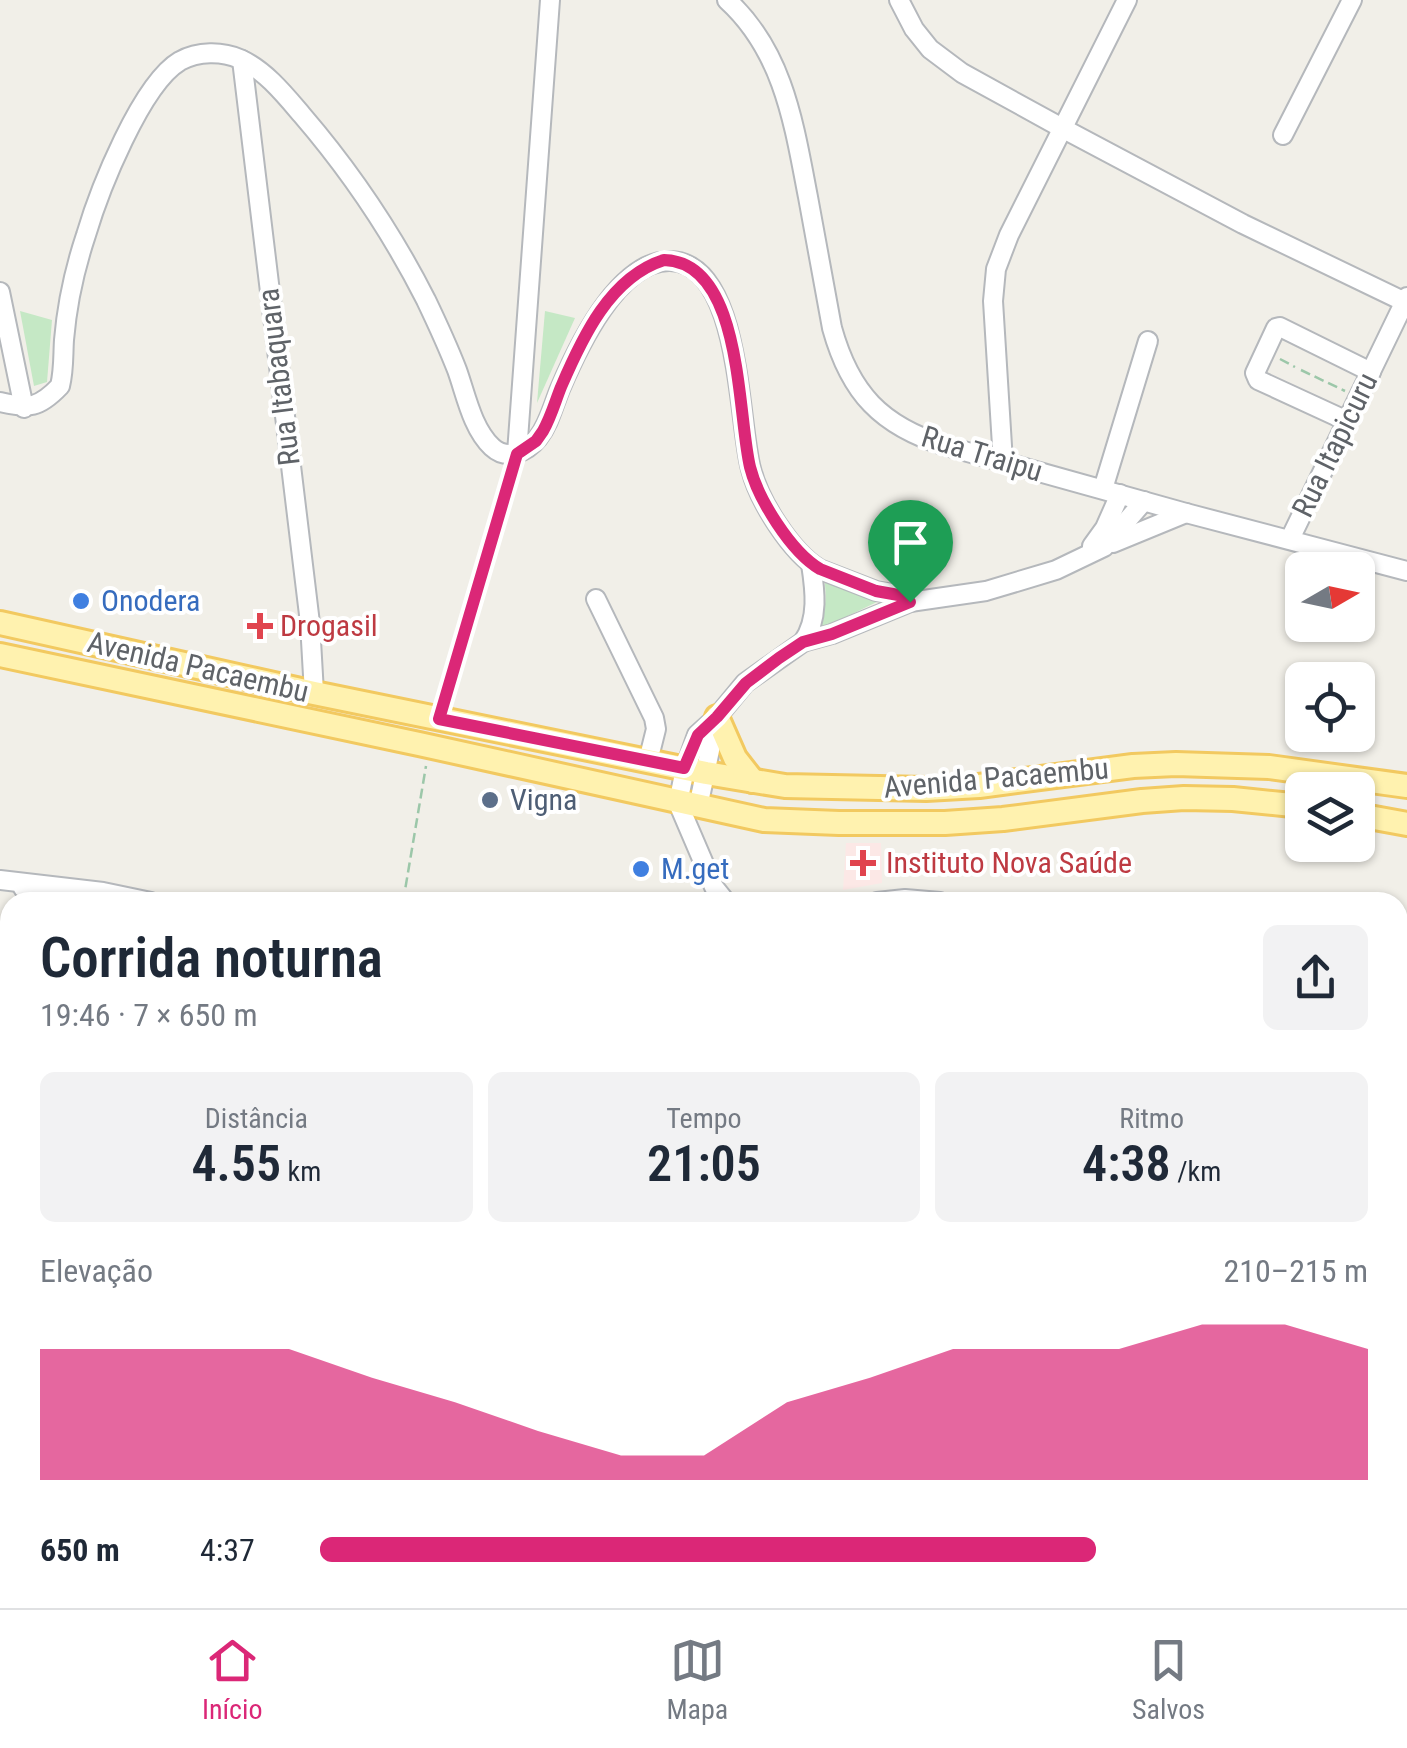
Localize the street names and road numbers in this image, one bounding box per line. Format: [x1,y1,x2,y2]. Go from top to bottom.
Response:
street label: Rua Itabaquara [250,286,307,468]
street label: Rua Itapicuru [1285,367,1384,523]
street label: Rua Traipu [917,419,1047,488]
street label: Avenida Pacaembu [84,624,312,709]
street label: Avenida Pacaembu [882,750,1110,805]

